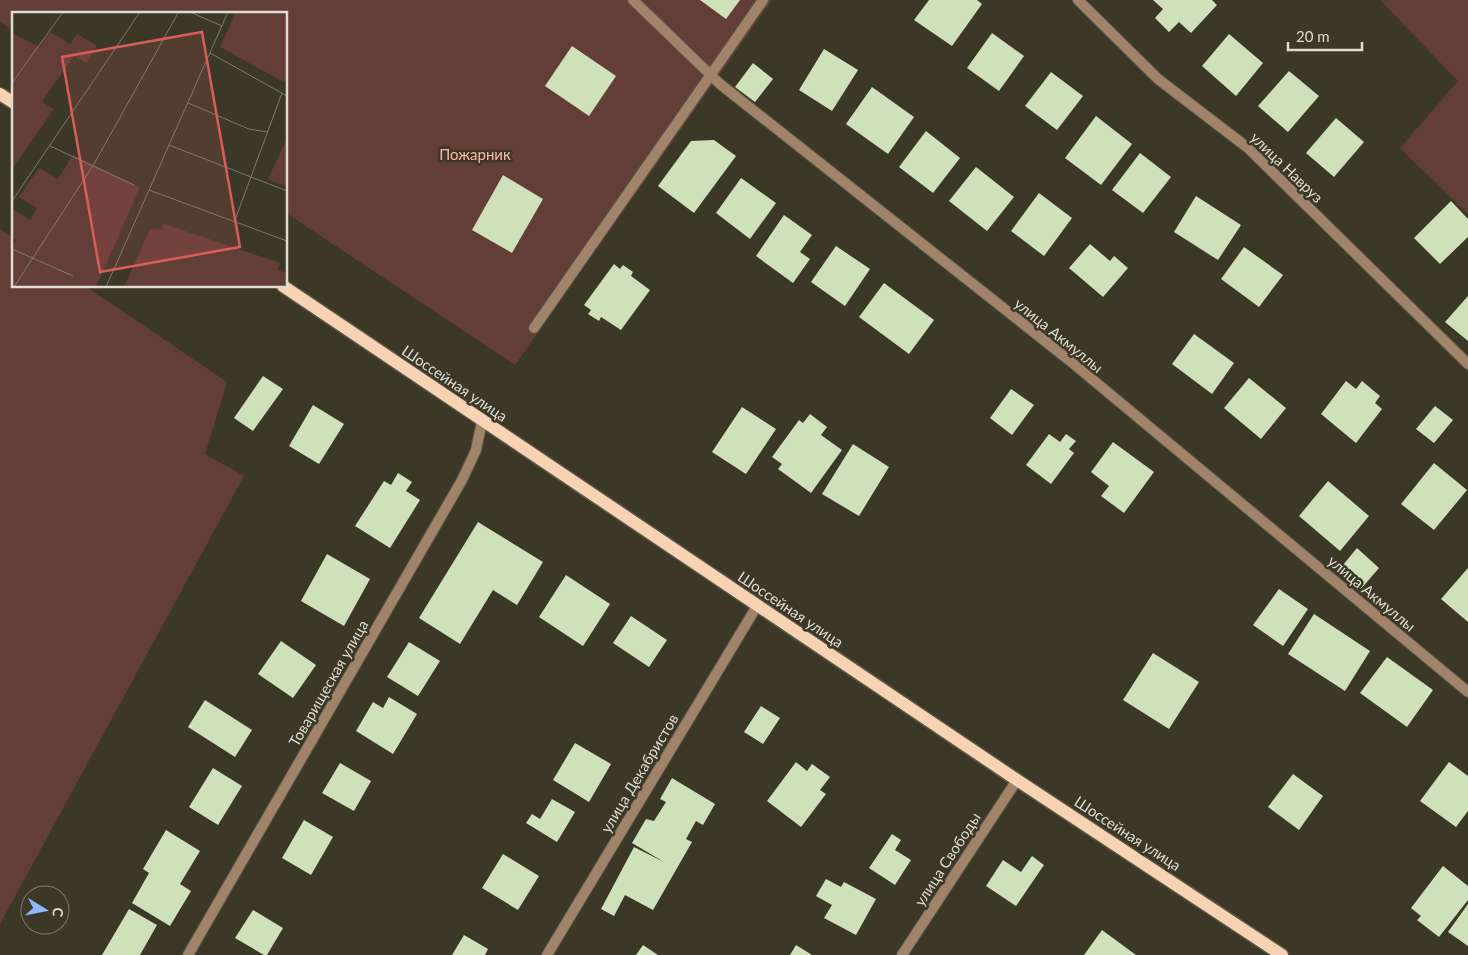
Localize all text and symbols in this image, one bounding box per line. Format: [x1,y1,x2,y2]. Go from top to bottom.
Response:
inset map [12,12,288,288]
scale bar [1288,20,1362,52]
text: 20 m [1296,27,1330,45]
street label: улица Навруз [1247,128,1327,206]
park label: Пожарник [439,145,511,163]
street label: улица Акмуллы [1011,294,1107,376]
street label: Шоссейная улица [399,341,511,425]
street label: улица Акмуллы [1325,551,1419,635]
street label: Шоссейная улица [735,567,847,651]
street label: Товарищеская улица [284,617,372,749]
street label: улица Декабристов [596,710,682,836]
street label: Шоссейная улица [1071,792,1185,874]
street label: улица Свободы [910,809,984,909]
north arrow [20,885,70,935]
text: С [49,906,67,919]

